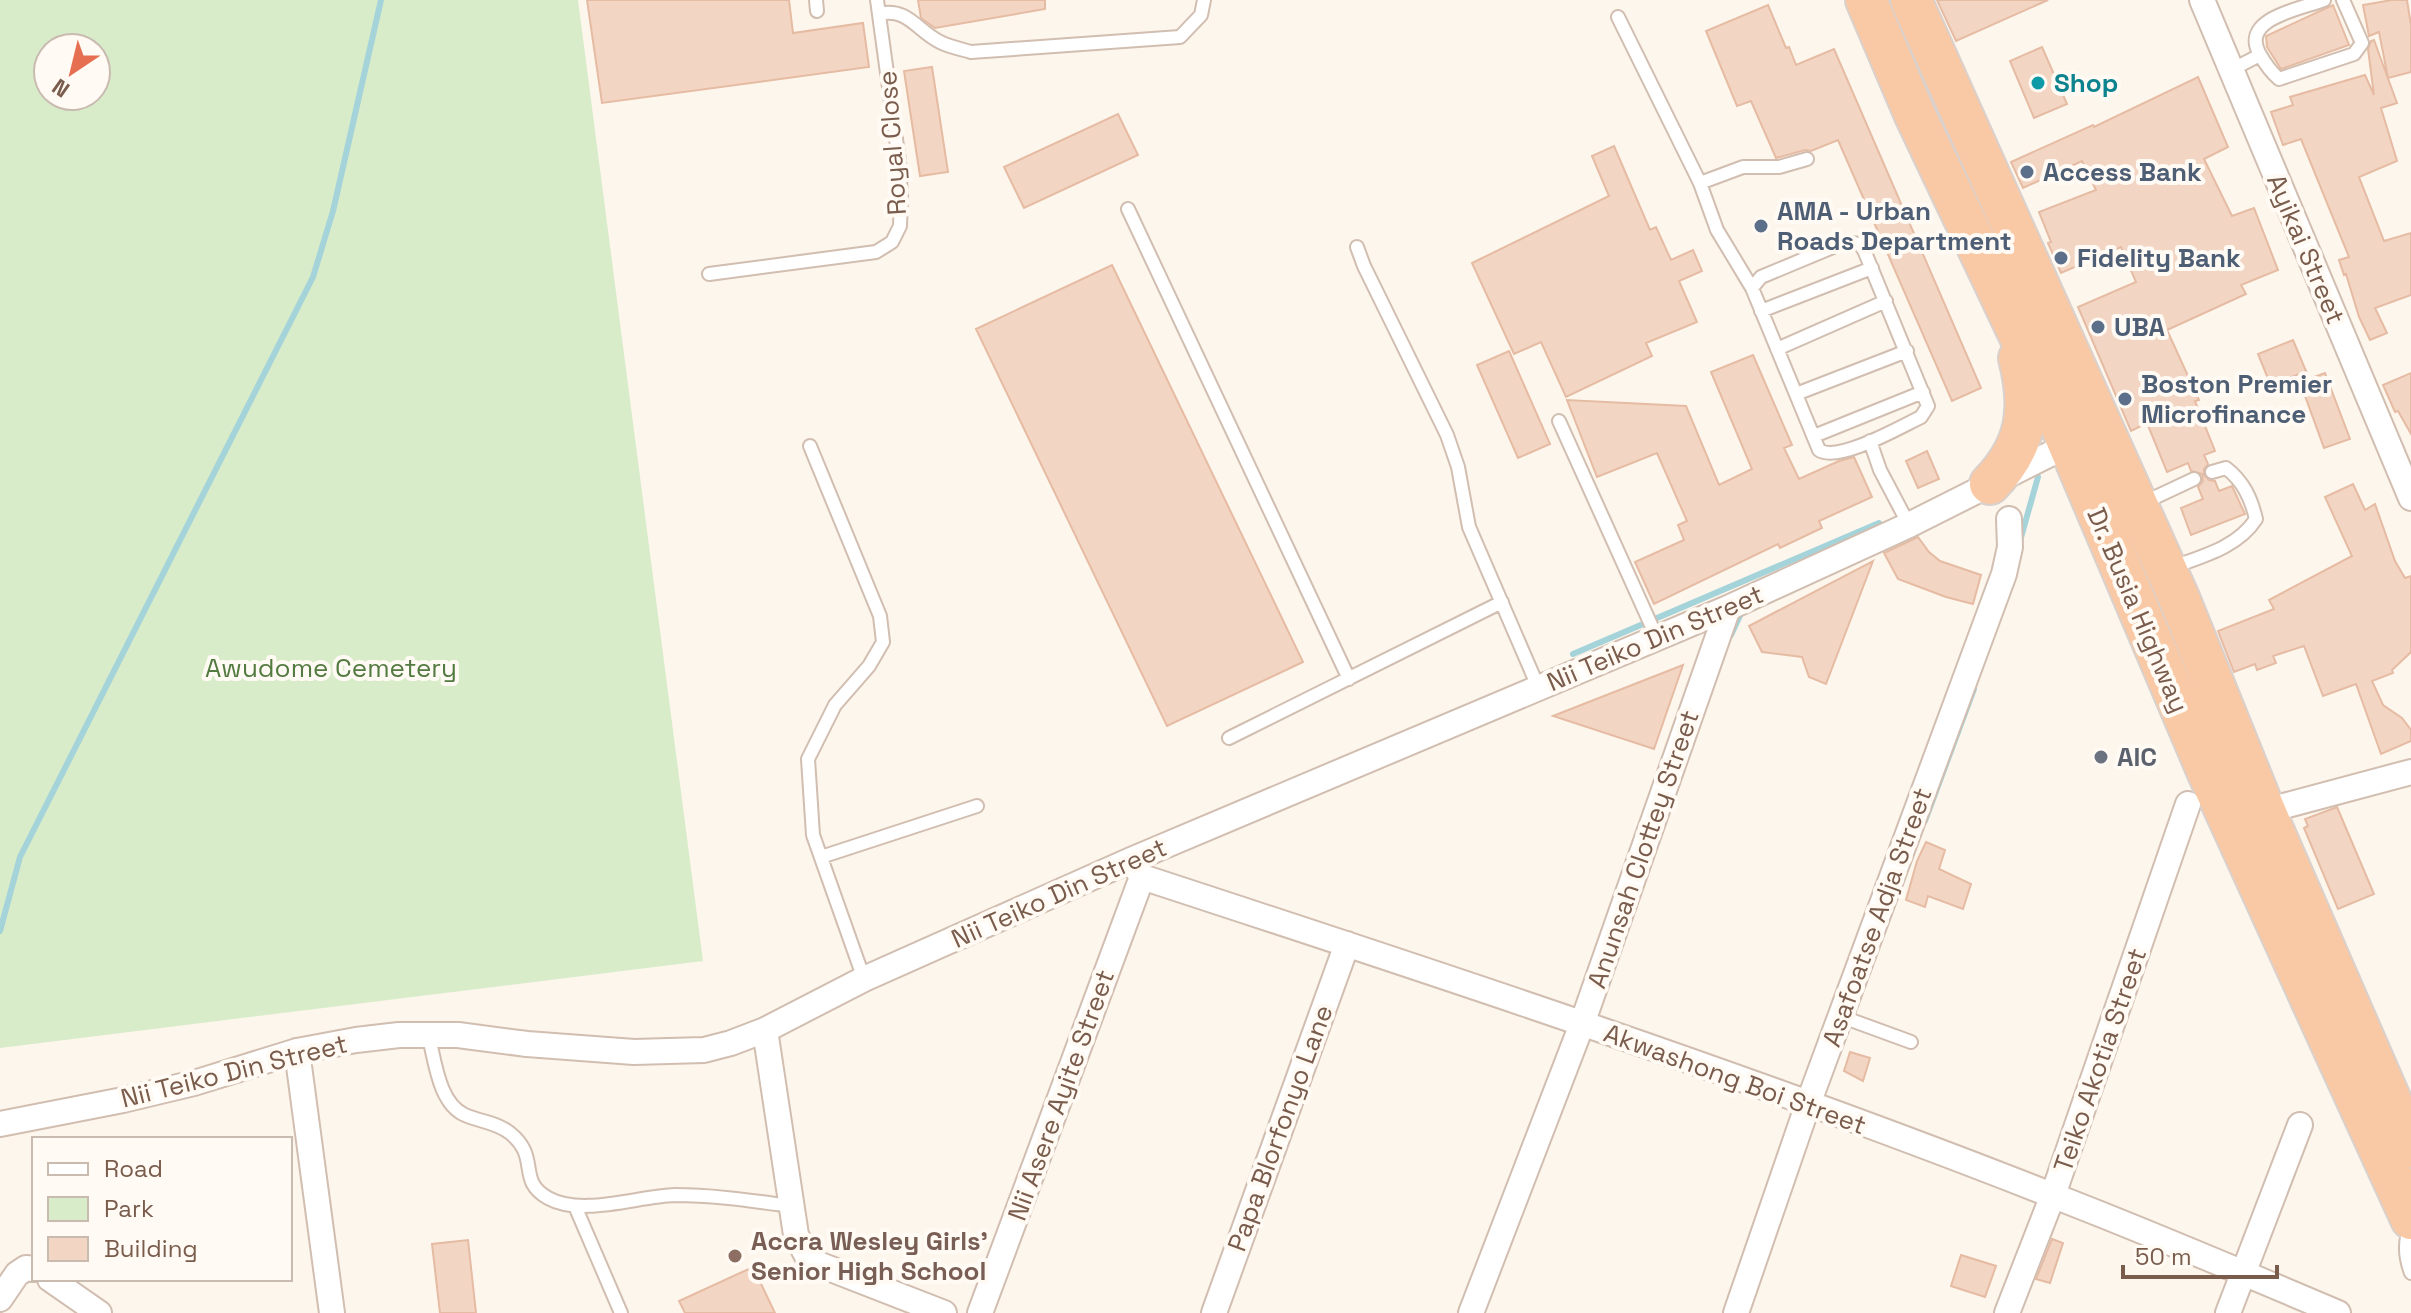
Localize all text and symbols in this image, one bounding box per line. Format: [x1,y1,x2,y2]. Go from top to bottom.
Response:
north arrow [32,32,112,112]
place label: Shop [2054,66,2118,100]
street label: Royal Close [870,70,914,216]
text: N [46,73,75,104]
marker: Shop [2029,74,2047,92]
place label: Access Bank [2043,155,2202,189]
marker: Access Bank [2018,163,2036,181]
street label: Ayikai Street [2259,169,2353,329]
place label: AMA - Urban Roads Department [1777,194,2012,258]
marker: AMA - Urban Roads Department [1752,217,1770,235]
place label: Fidelity Bank [2077,241,2241,275]
marker: Fidelity Bank [2052,249,2070,267]
place label: UBA [2114,310,2166,344]
marker: UBA [2089,318,2107,336]
place label: Boston Premier Microfinance [2141,367,2332,431]
marker: Boston Premier Microfinance [2116,390,2134,408]
street label: Dr. Busia Highway [2079,502,2197,718]
street label: Nii Teiko Din Street [1541,577,1769,699]
park label: Awudome Cemetery [205,651,457,685]
street label: Anunsah Clottey Street [1579,705,1707,993]
place label: AIC [2117,740,2157,774]
marker: AIC [2092,748,2110,766]
street label: Asafoatse Adja Street [1814,783,1940,1051]
street label: Nii Teiko Din Street [946,830,1172,956]
street label: Teiko Akotia Street [2046,943,2154,1177]
street label: Nii Asere Ayite Street [1000,965,1122,1225]
street label: Papa Blorfonyo Lane [1220,1000,1340,1256]
street label: Akwashong Boi Street [1599,1016,1871,1142]
street label: Nii Teiko Din Street [117,1026,351,1116]
legend [32,1137,292,1281]
text: Road [104,1153,163,1184]
text: Park [104,1193,154,1224]
place label: Accra Wesley Girls' Senior High School [751,1224,988,1288]
scale bar [2123,1229,2277,1279]
text: Building [104,1233,198,1264]
text: 50 m [2135,1241,2192,1272]
marker: Accra Wesley Girls' Senior High School [726,1247,744,1265]

